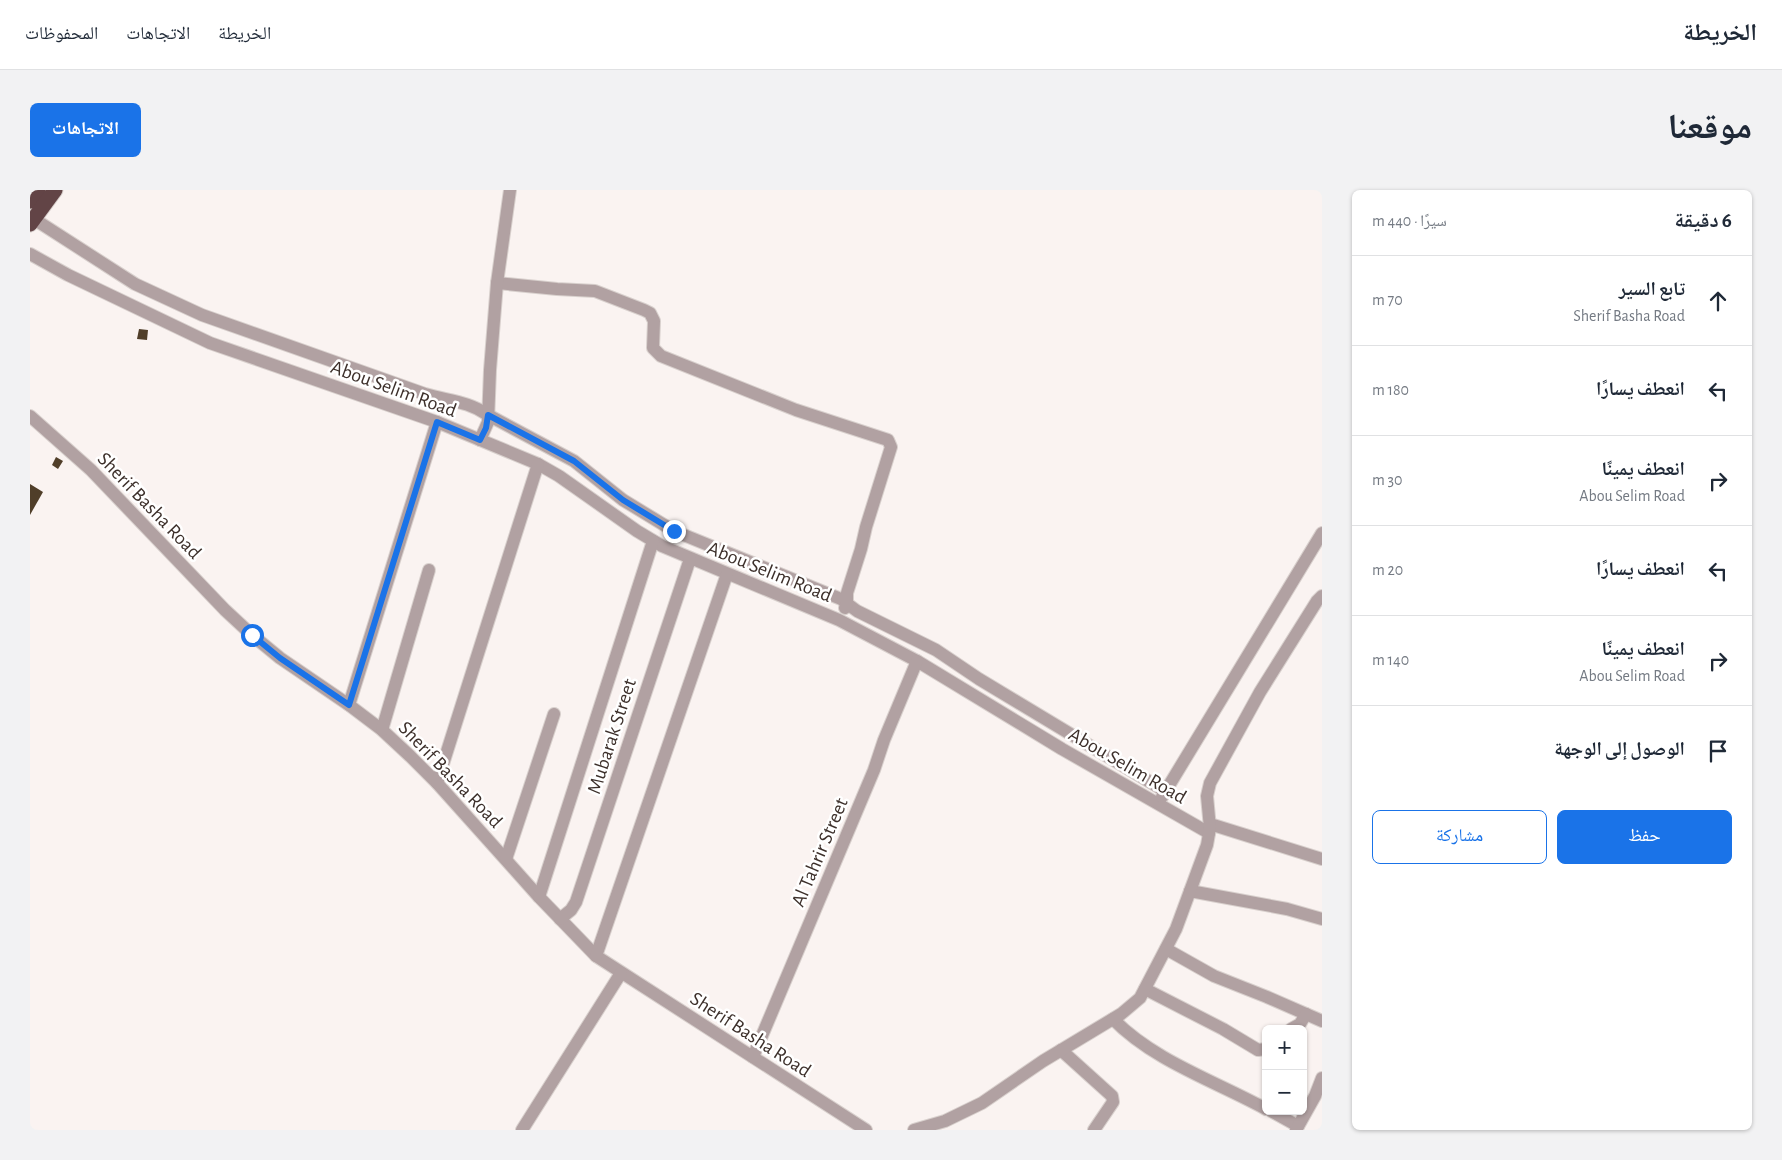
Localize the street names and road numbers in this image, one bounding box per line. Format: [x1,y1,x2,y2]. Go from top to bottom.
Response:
street label: Abou Selim Road [328,357,459,421]
street label: Sherif Basha Road [94,449,205,563]
street label: Abou Selim Road [705,538,835,606]
street label: Mubarak Street [584,676,640,796]
street label: Sherif Basha Road [395,718,506,832]
street label: Abou Selim Road [1065,724,1190,808]
street label: Al Tahrir Street [788,795,852,910]
street label: Sherif Basha Road [686,988,814,1081]

